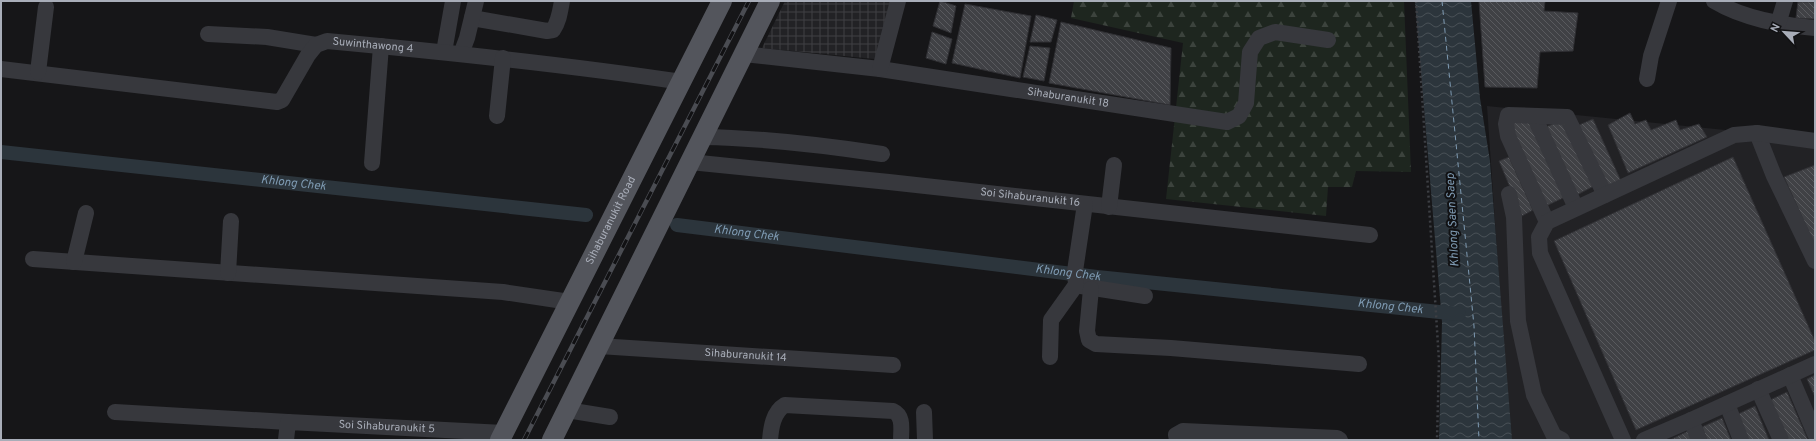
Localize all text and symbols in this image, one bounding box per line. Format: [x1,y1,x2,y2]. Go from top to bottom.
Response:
north arrow [1764,12,1804,52]
text: N [1768,21,1784,35]
street label: Suwinthawong 4 [332,35,414,56]
street label: Sihaburanukit 18 [1026,85,1110,111]
water label: Khlong Chek [260,172,328,195]
water label: Khlong Saen Saep [1443,172,1463,267]
street label: Sihaburanukit Road [583,174,639,267]
street label: Soi Sihaburanukit 16 [980,185,1081,210]
water label: Khlong Chek [713,222,781,246]
water label: Khlong Chek [1035,261,1102,285]
water label: Khlong Chek [1357,296,1425,318]
street label: Sihaburanukit 14 [704,346,787,365]
street label: Soi Sihaburanukit 5 [338,418,435,436]

